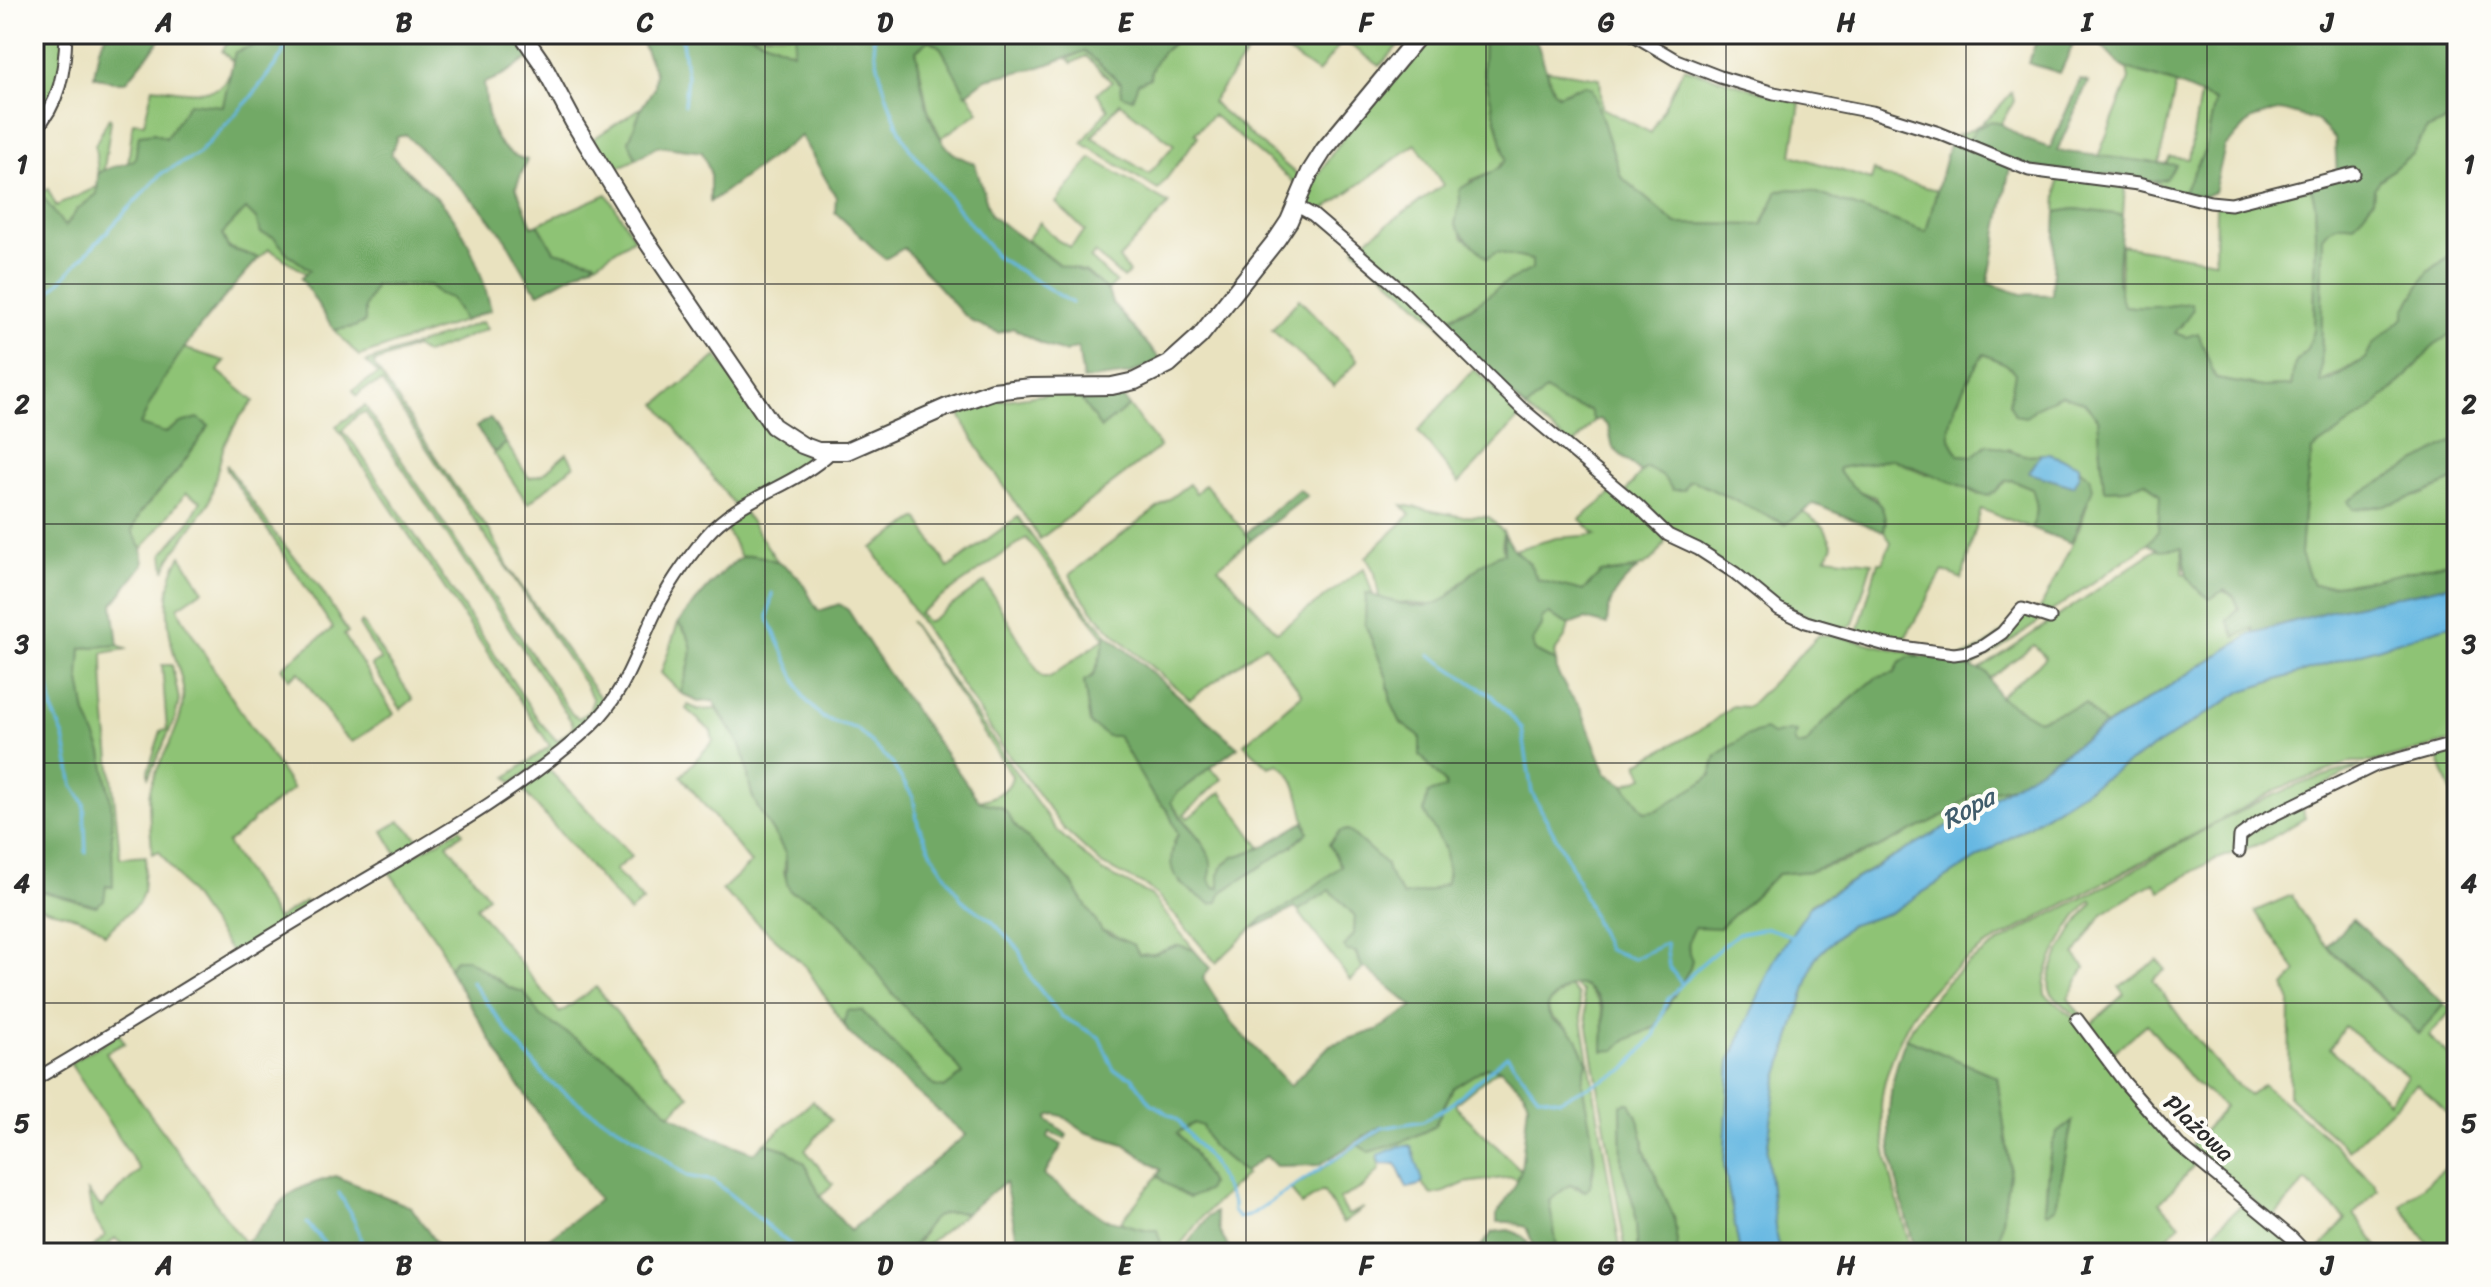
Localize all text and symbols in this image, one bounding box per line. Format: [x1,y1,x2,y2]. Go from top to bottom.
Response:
text: A [154,0,173,45]
text: B [396,0,413,45]
text: C [636,0,654,45]
text: D [877,0,893,45]
text: E [1118,0,1135,45]
text: F [1358,0,1375,45]
text: G [1598,0,1615,45]
text: H [1837,0,1856,45]
text: I [2080,0,2095,45]
text: J [2319,0,2335,45]
text: 1 [16,141,28,187]
text: 1 [2463,141,2475,187]
text: 2 [13,381,30,427]
text: 2 [2460,381,2477,427]
text: 3 [14,621,30,667]
text: 3 [2461,621,2477,667]
water label: Ropa [1932,773,2006,842]
text: 4 [14,860,30,906]
text: 4 [2461,860,2477,906]
street label: Plażowa [2153,1083,2245,1173]
text: 5 [14,1100,30,1146]
text: 5 [2461,1100,2477,1146]
text: A [154,1242,173,1287]
text: B [396,1242,413,1287]
text: C [636,1242,654,1287]
text: D [877,1242,893,1287]
text: E [1118,1242,1135,1287]
text: F [1358,1242,1375,1287]
text: G [1598,1242,1615,1287]
text: H [1837,1242,1856,1287]
text: I [2080,1242,2095,1287]
text: J [2319,1242,2335,1287]

